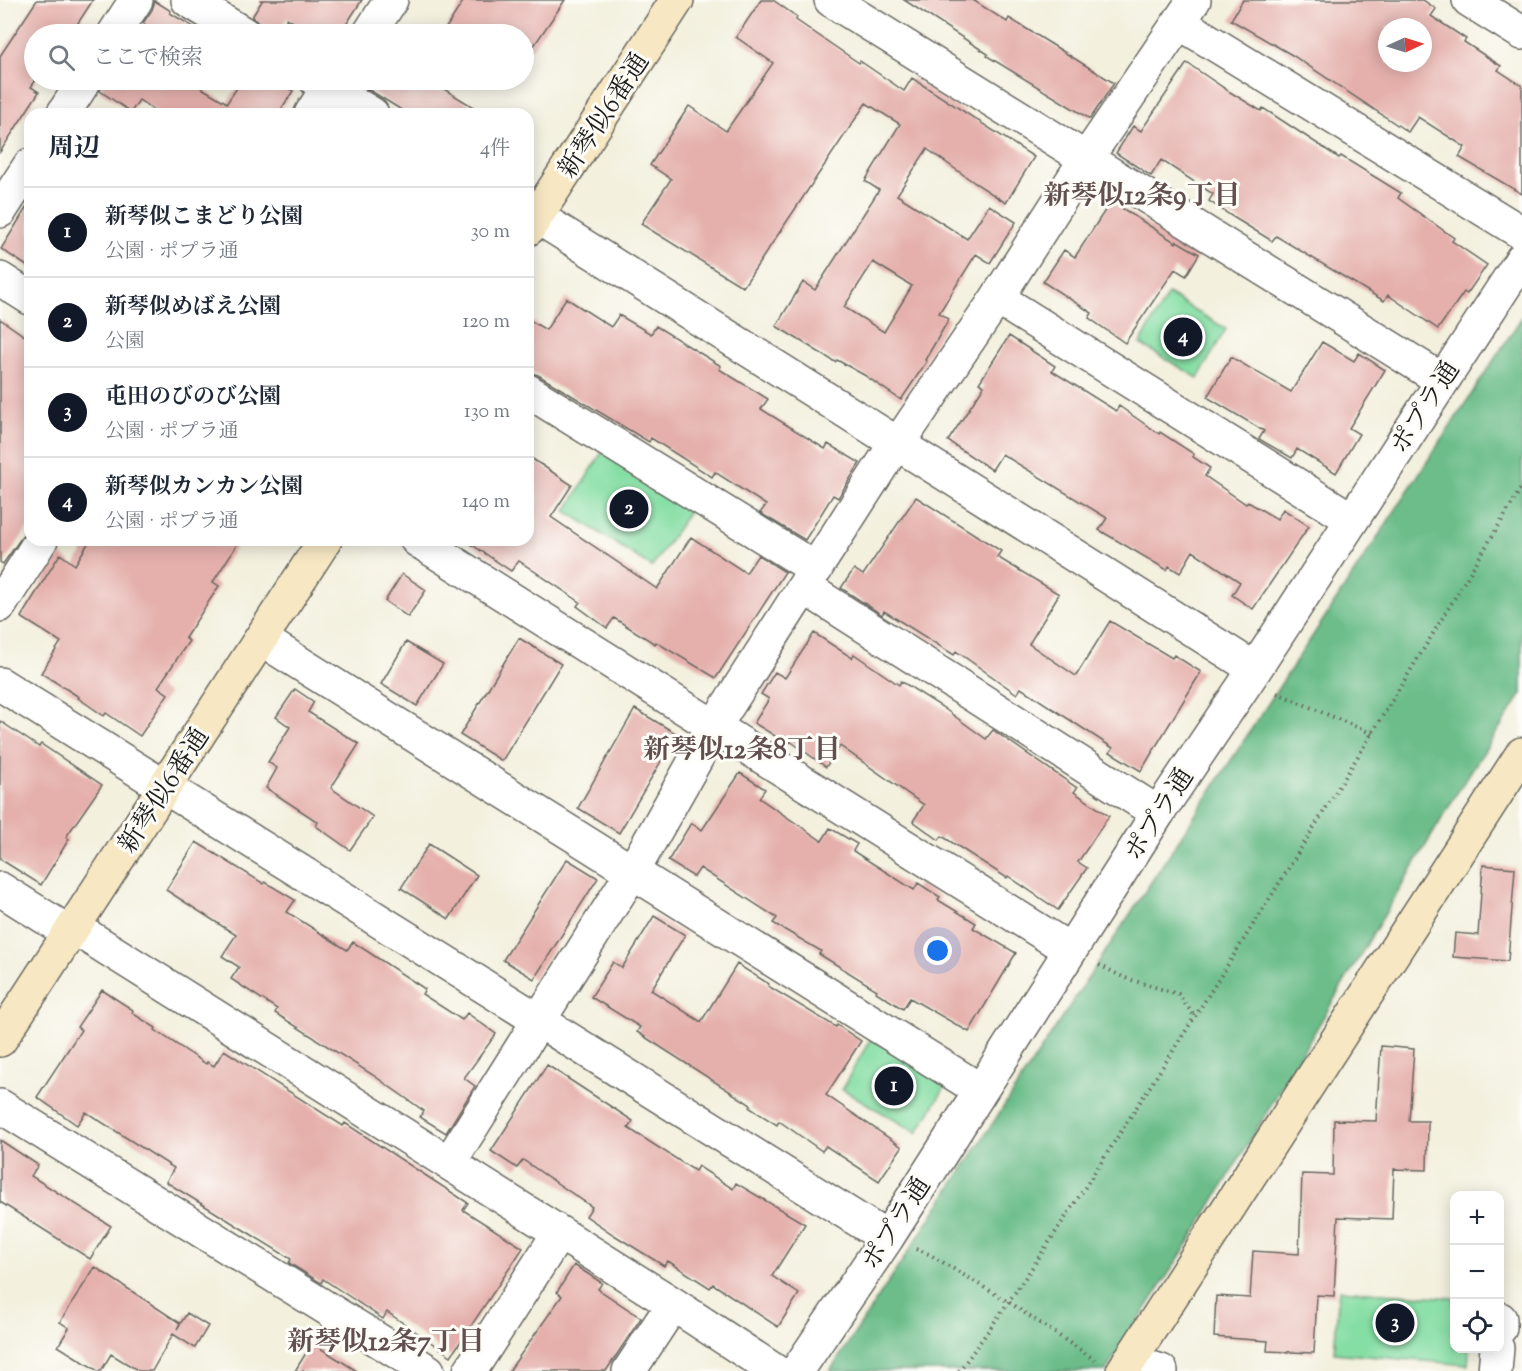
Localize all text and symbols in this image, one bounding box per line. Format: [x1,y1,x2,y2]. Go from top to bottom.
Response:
north arrow [1378,18,1432,72]
search box [24,24,534,90]
icon: search [45,41,78,74]
text: ここで検索 [93,43,203,75]
street label: 新琴似6番通 [551,46,660,186]
text: 周辺 [48,131,100,168]
text: 4件 [480,135,510,164]
district label: 新琴似12条9丁目 [1044,178,1240,217]
text: 新琴似こまどり公園 [105,202,303,234]
text: 1 [64,218,71,247]
text: 30 m [471,218,510,247]
text: 公園 · ポプラ通 [105,238,239,267]
text: 新琴似めばえ公園 [105,292,281,324]
text: 2 [63,308,72,337]
text: 120 m [462,308,510,337]
pin: 4 [1164,314,1202,360]
text: 公園 [105,328,145,357]
street label: ポプラ通 [1382,355,1470,462]
text: 屯田のびのび公園 [105,382,281,414]
text: 3 [63,398,72,427]
text: 130 m [464,398,510,427]
text: 公園 · ポプラ通 [105,418,239,447]
text: 新琴似カンカン公園 [105,472,303,504]
pin: 2 [610,486,648,532]
text: 4 [62,488,73,517]
text: 140 m [462,488,510,517]
text: 公園 · ポプラ通 [105,508,239,537]
street label: 新琴似6番通 [111,721,220,861]
district label: 新琴似12条8丁目 [643,732,841,771]
street label: ポプラ通 [1116,762,1204,869]
your location [923,936,952,965]
pin: 1 [874,1064,914,1108]
street label: ポプラ通 [853,1171,941,1278]
map controls [1450,1191,1504,1353]
button: + [1450,1191,1504,1245]
button: − [1450,1245,1504,1299]
button: locate [1450,1299,1504,1353]
pin: 3 [1376,1300,1414,1346]
district label: 新琴似12条7丁目 [287,1324,485,1363]

